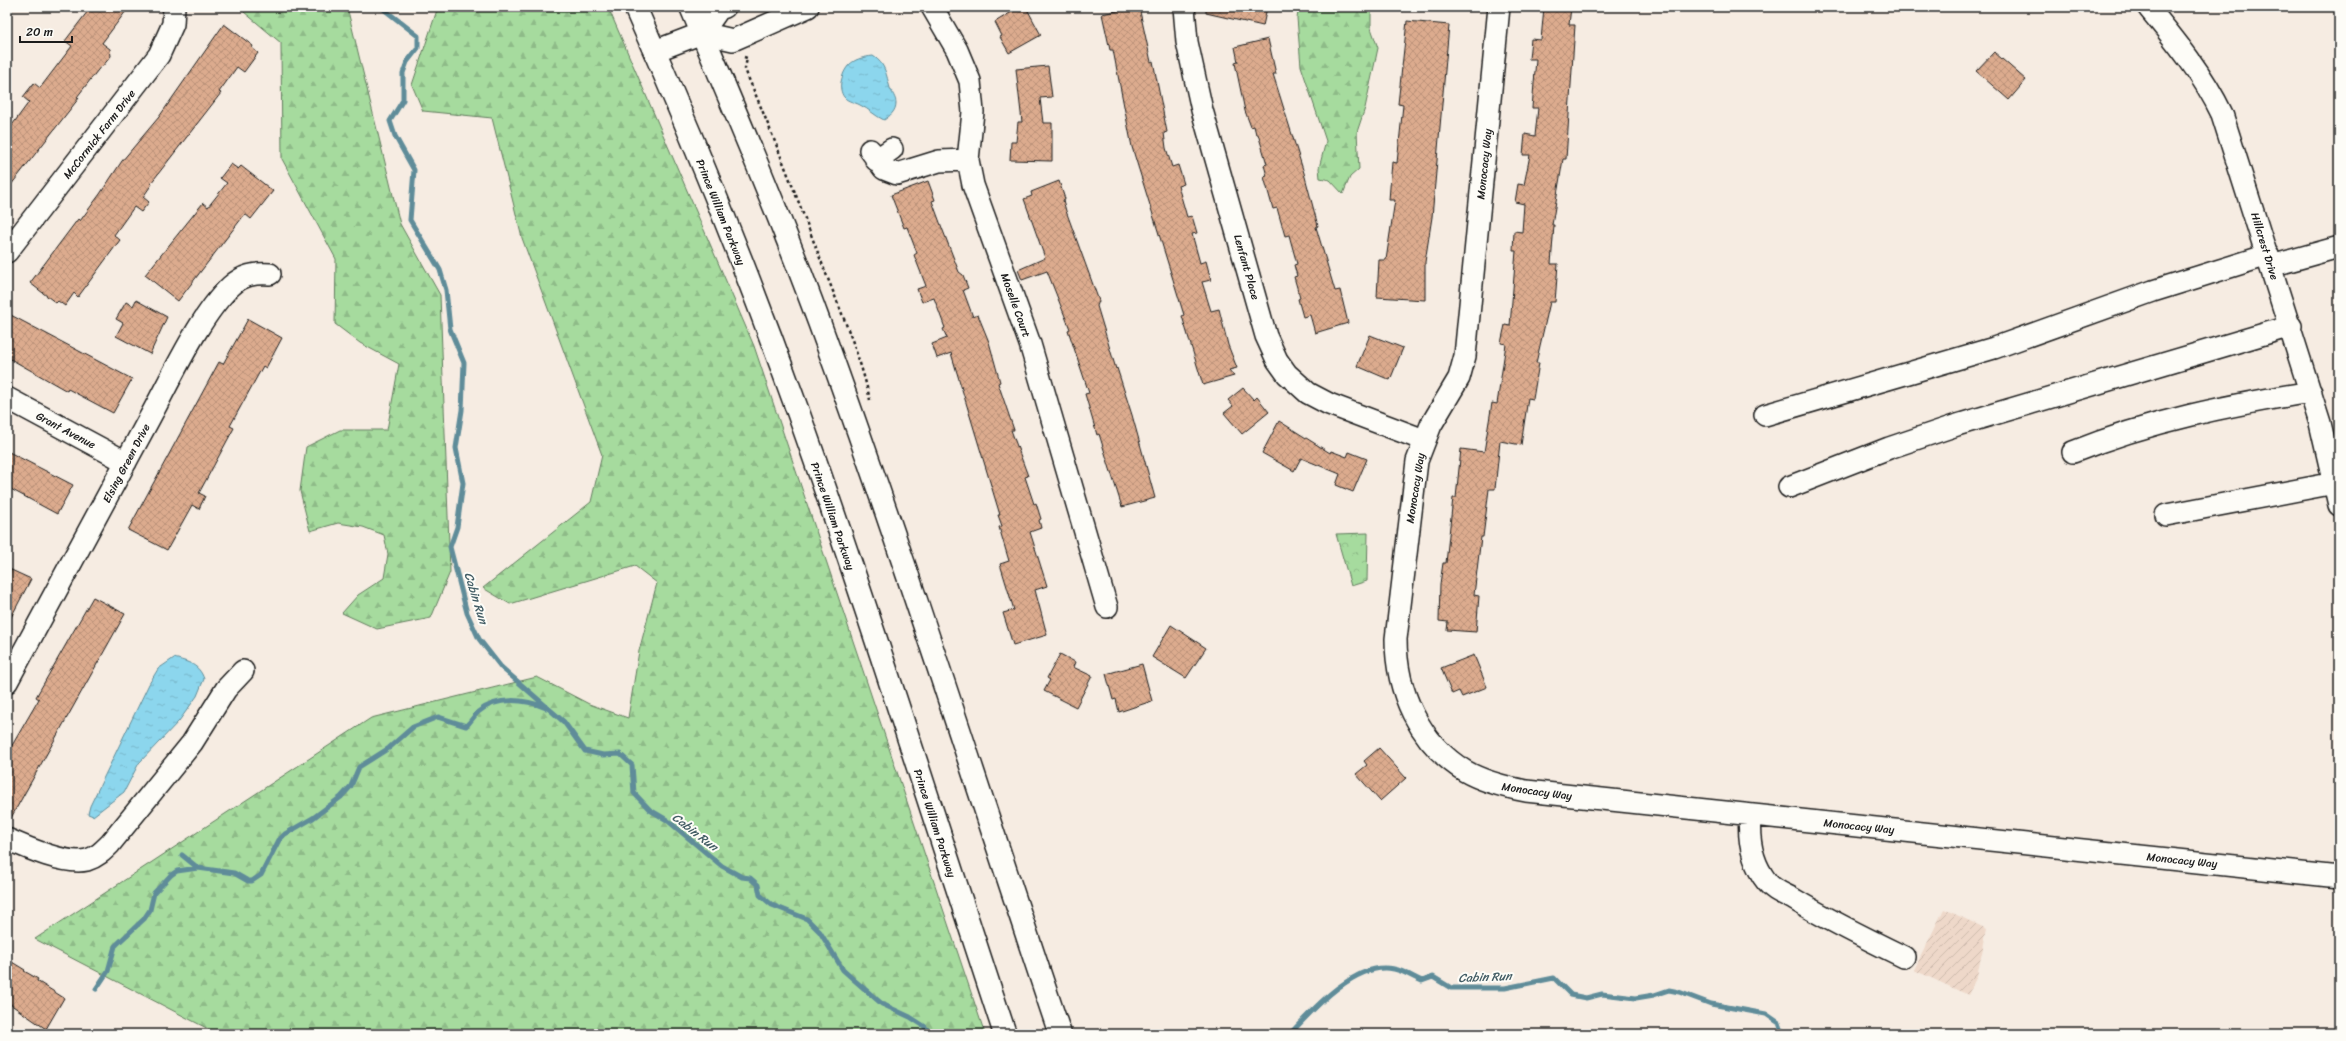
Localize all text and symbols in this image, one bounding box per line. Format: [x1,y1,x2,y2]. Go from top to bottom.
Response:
scale bar [20,18,72,44]
text: 20 m [26,21,53,43]
street label: McCormick Farm Drive [58,85,141,183]
street label: Monocacy Way [1471,128,1498,200]
street label: Prince William Parkway [691,156,751,268]
street label: Hillcrest Drive [2245,210,2284,283]
street label: Lenfant Place [1228,232,1265,302]
street label: Moselle Court [995,270,1036,340]
street label: Grant Avenue [32,407,99,454]
street label: Elsing Green Drive [97,420,156,506]
street label: Monocacy Way [1401,451,1430,525]
street label: Prince William Parkway [805,460,860,573]
water label: Cabin Run [458,569,495,628]
street label: Prince William Parkway [908,766,961,880]
street label: Monocacy Way [1501,777,1574,806]
water label: Cabin Run [667,807,724,858]
street label: Monocacy Way [1823,813,1895,840]
street label: Monocacy Way [2146,847,2218,874]
water label: Cabin Run [1458,965,1513,989]

